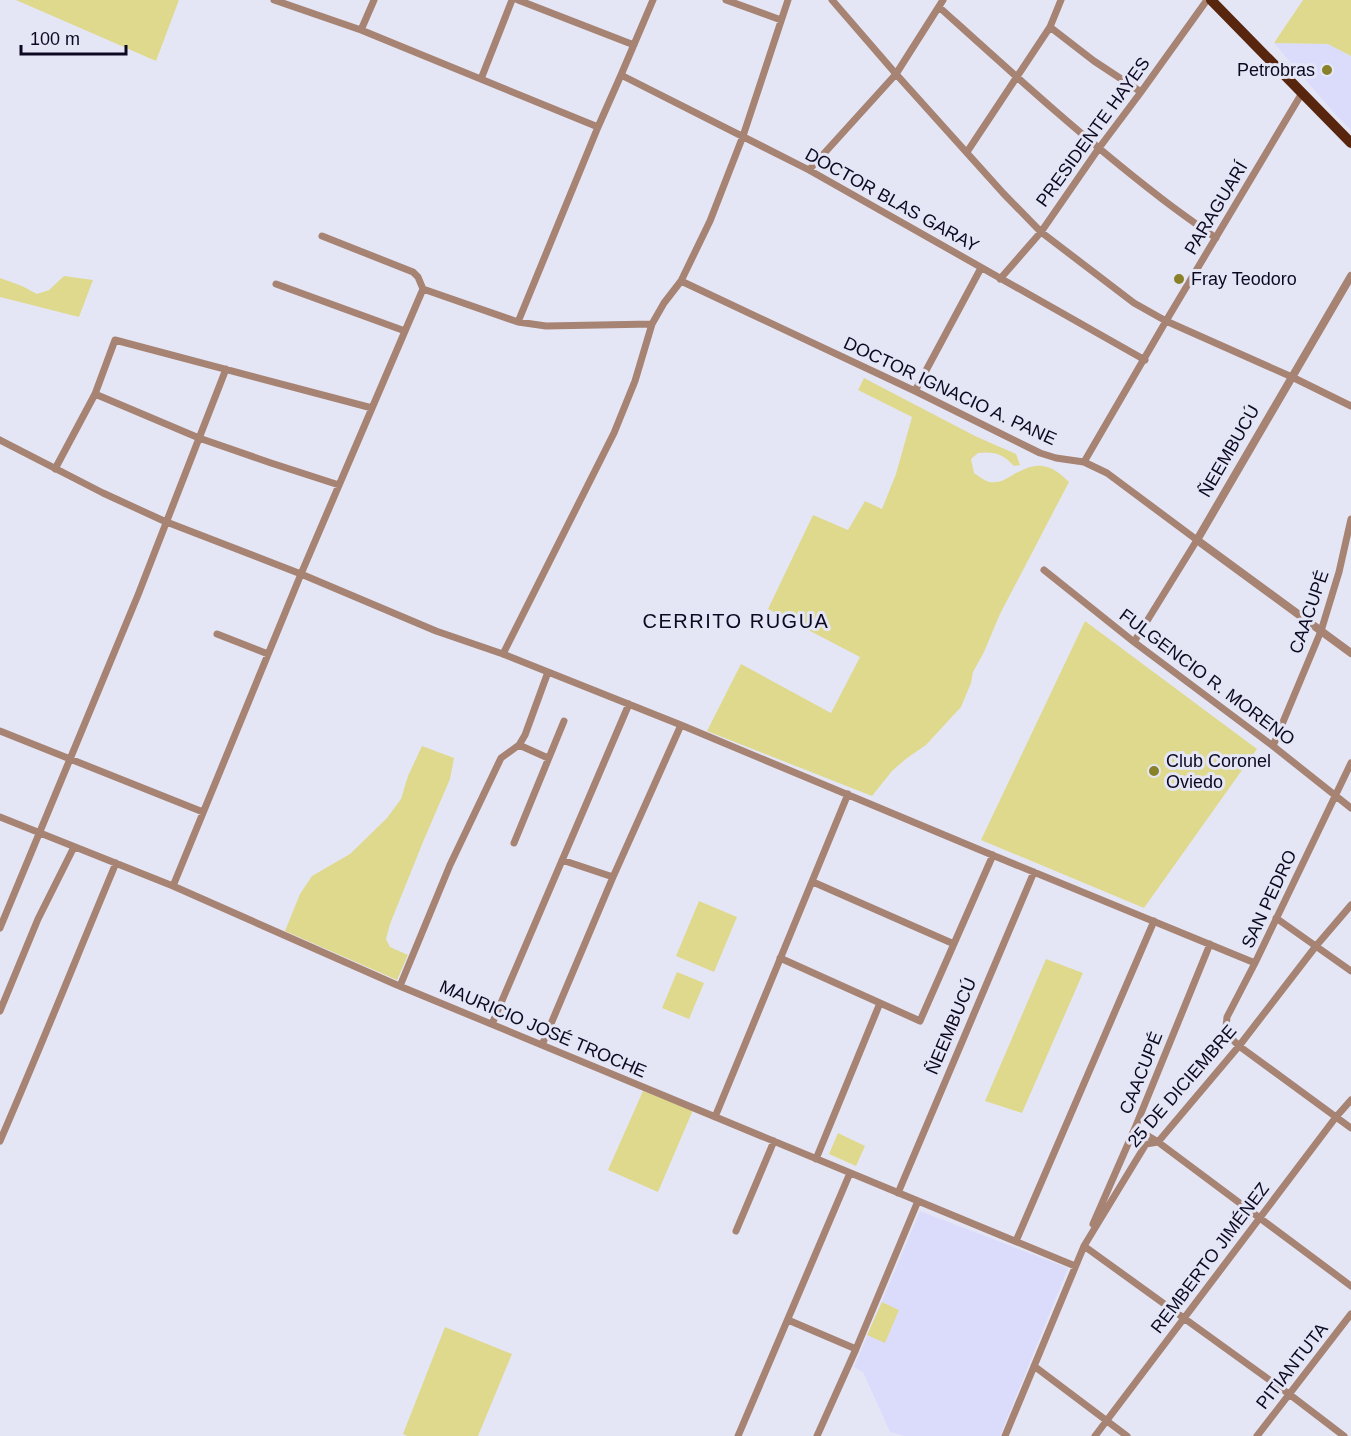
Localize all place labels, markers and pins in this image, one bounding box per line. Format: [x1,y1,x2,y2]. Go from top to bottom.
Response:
place label: Petrobras [1237,60,1315,80]
marker: Petrobras [1320,63,1334,77]
place label: Fray Teodoro [1191,269,1297,289]
marker: Fray Teodoro [1172,272,1186,286]
place label: Club Coronel Oviedo [1166,751,1271,792]
marker: Club Coronel Oviedo [1147,764,1161,778]

